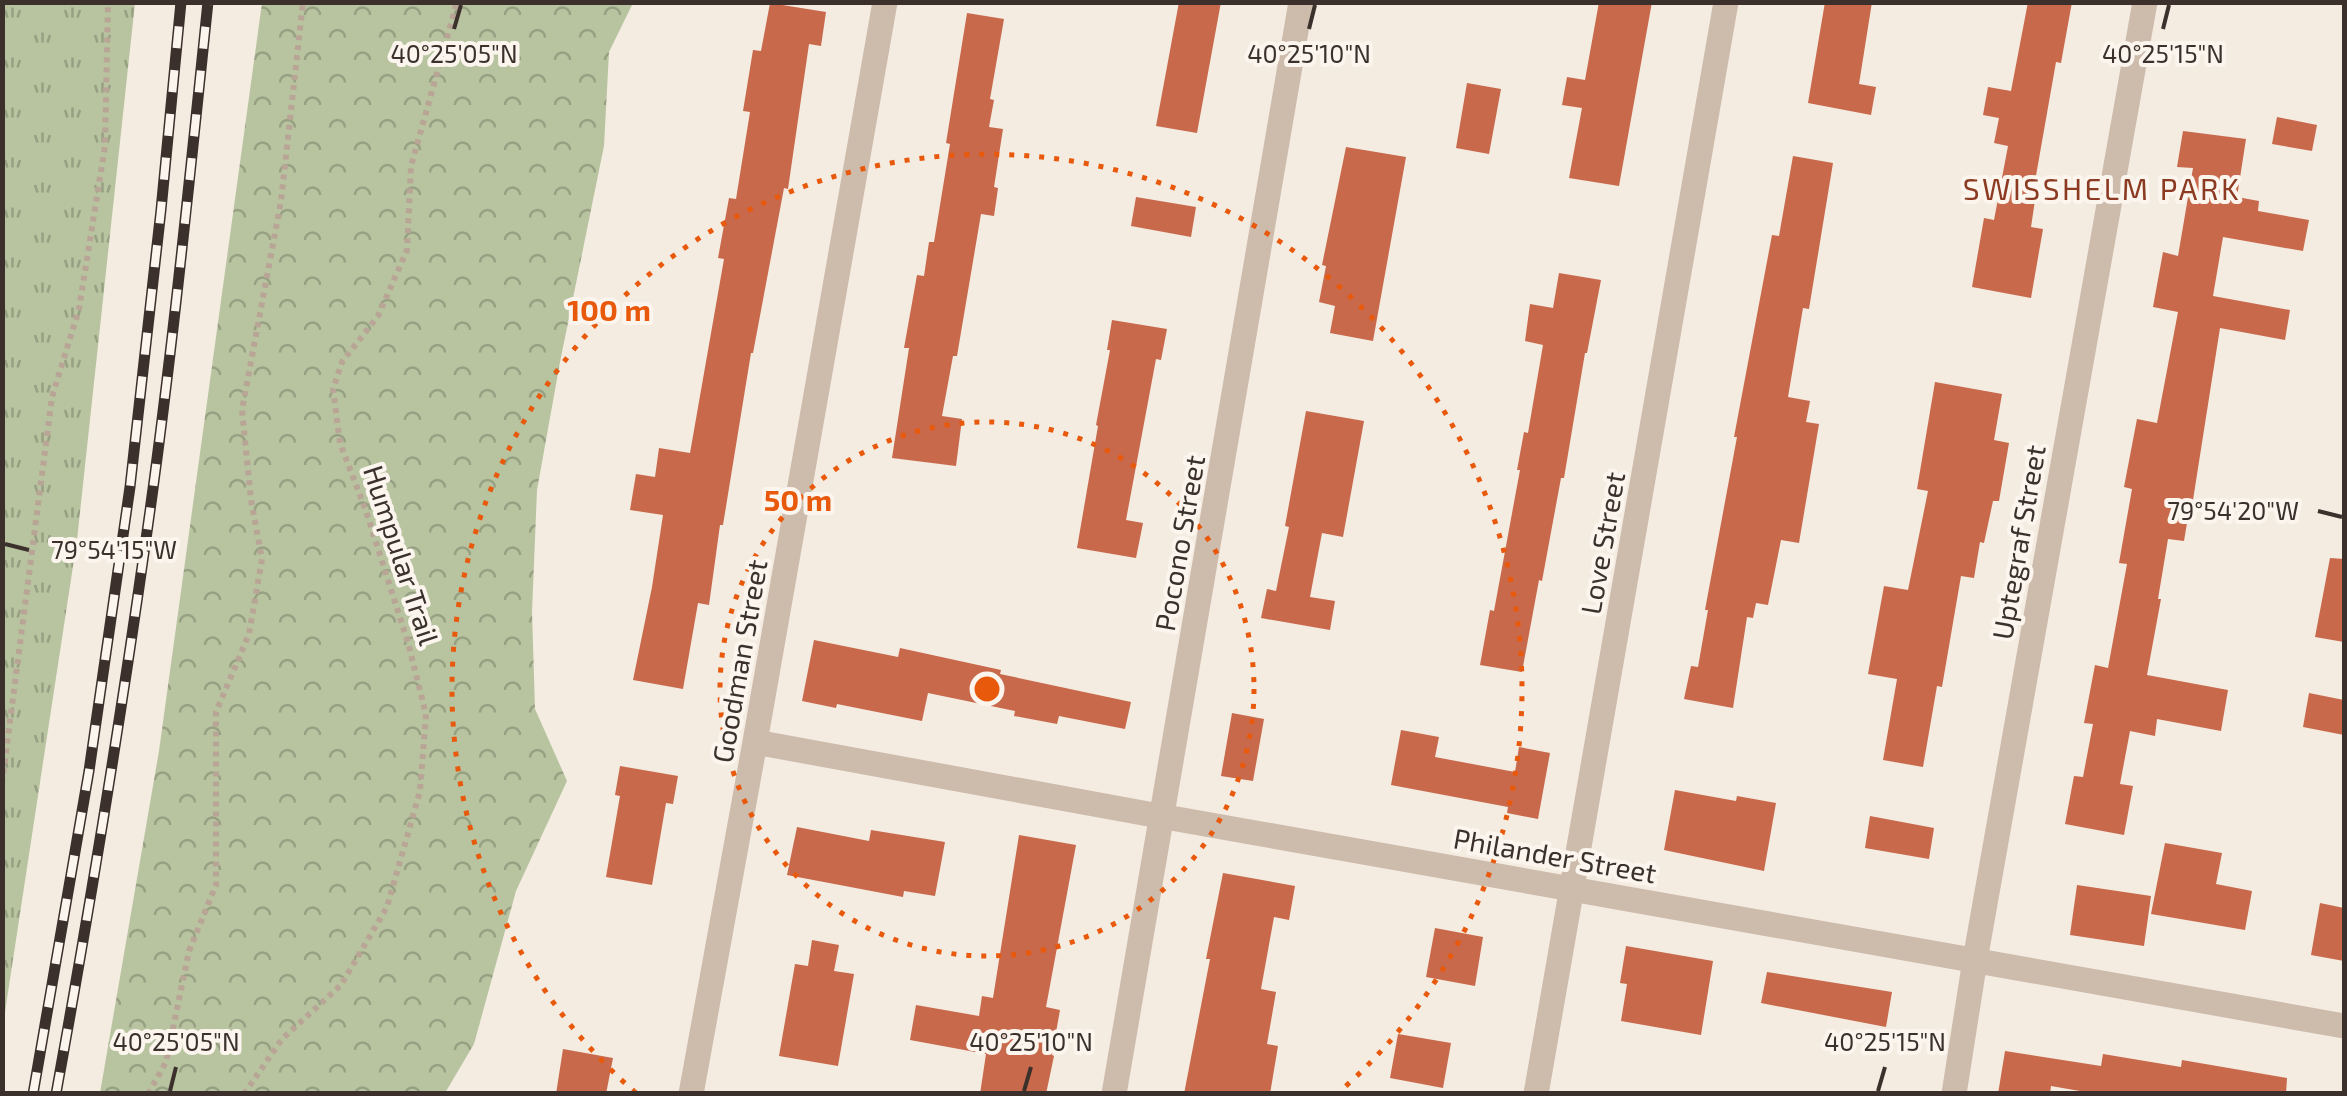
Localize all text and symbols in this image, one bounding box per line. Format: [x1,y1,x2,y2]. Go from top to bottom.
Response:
text: 40°25'05"N [390,38,518,68]
text: 40°25'10"N [1247,38,1371,68]
text: 40°25'15"N [2102,38,2224,68]
district label: SWISSHELM PARK [1963,170,2241,206]
text: 100 m [567,291,651,327]
street label: Uptegraf Street [1984,442,2052,642]
street label: Pocono Street [1147,452,1211,634]
street label: Humpular Trail [357,461,447,650]
street label: Love Street [1573,469,1631,617]
text: 50 m [764,481,832,517]
text: 79°54'20"W [2167,495,2299,525]
text: 79°54'15"W [51,534,177,564]
street label: Goodman Street [704,557,774,765]
centre of rings [969,671,1005,707]
street label: Philander Street [1451,820,1659,890]
text: 40°25'05"N [112,1026,240,1056]
text: 40°25'10"N [969,1026,1093,1056]
text: 40°25'15"N [1824,1026,1946,1056]

